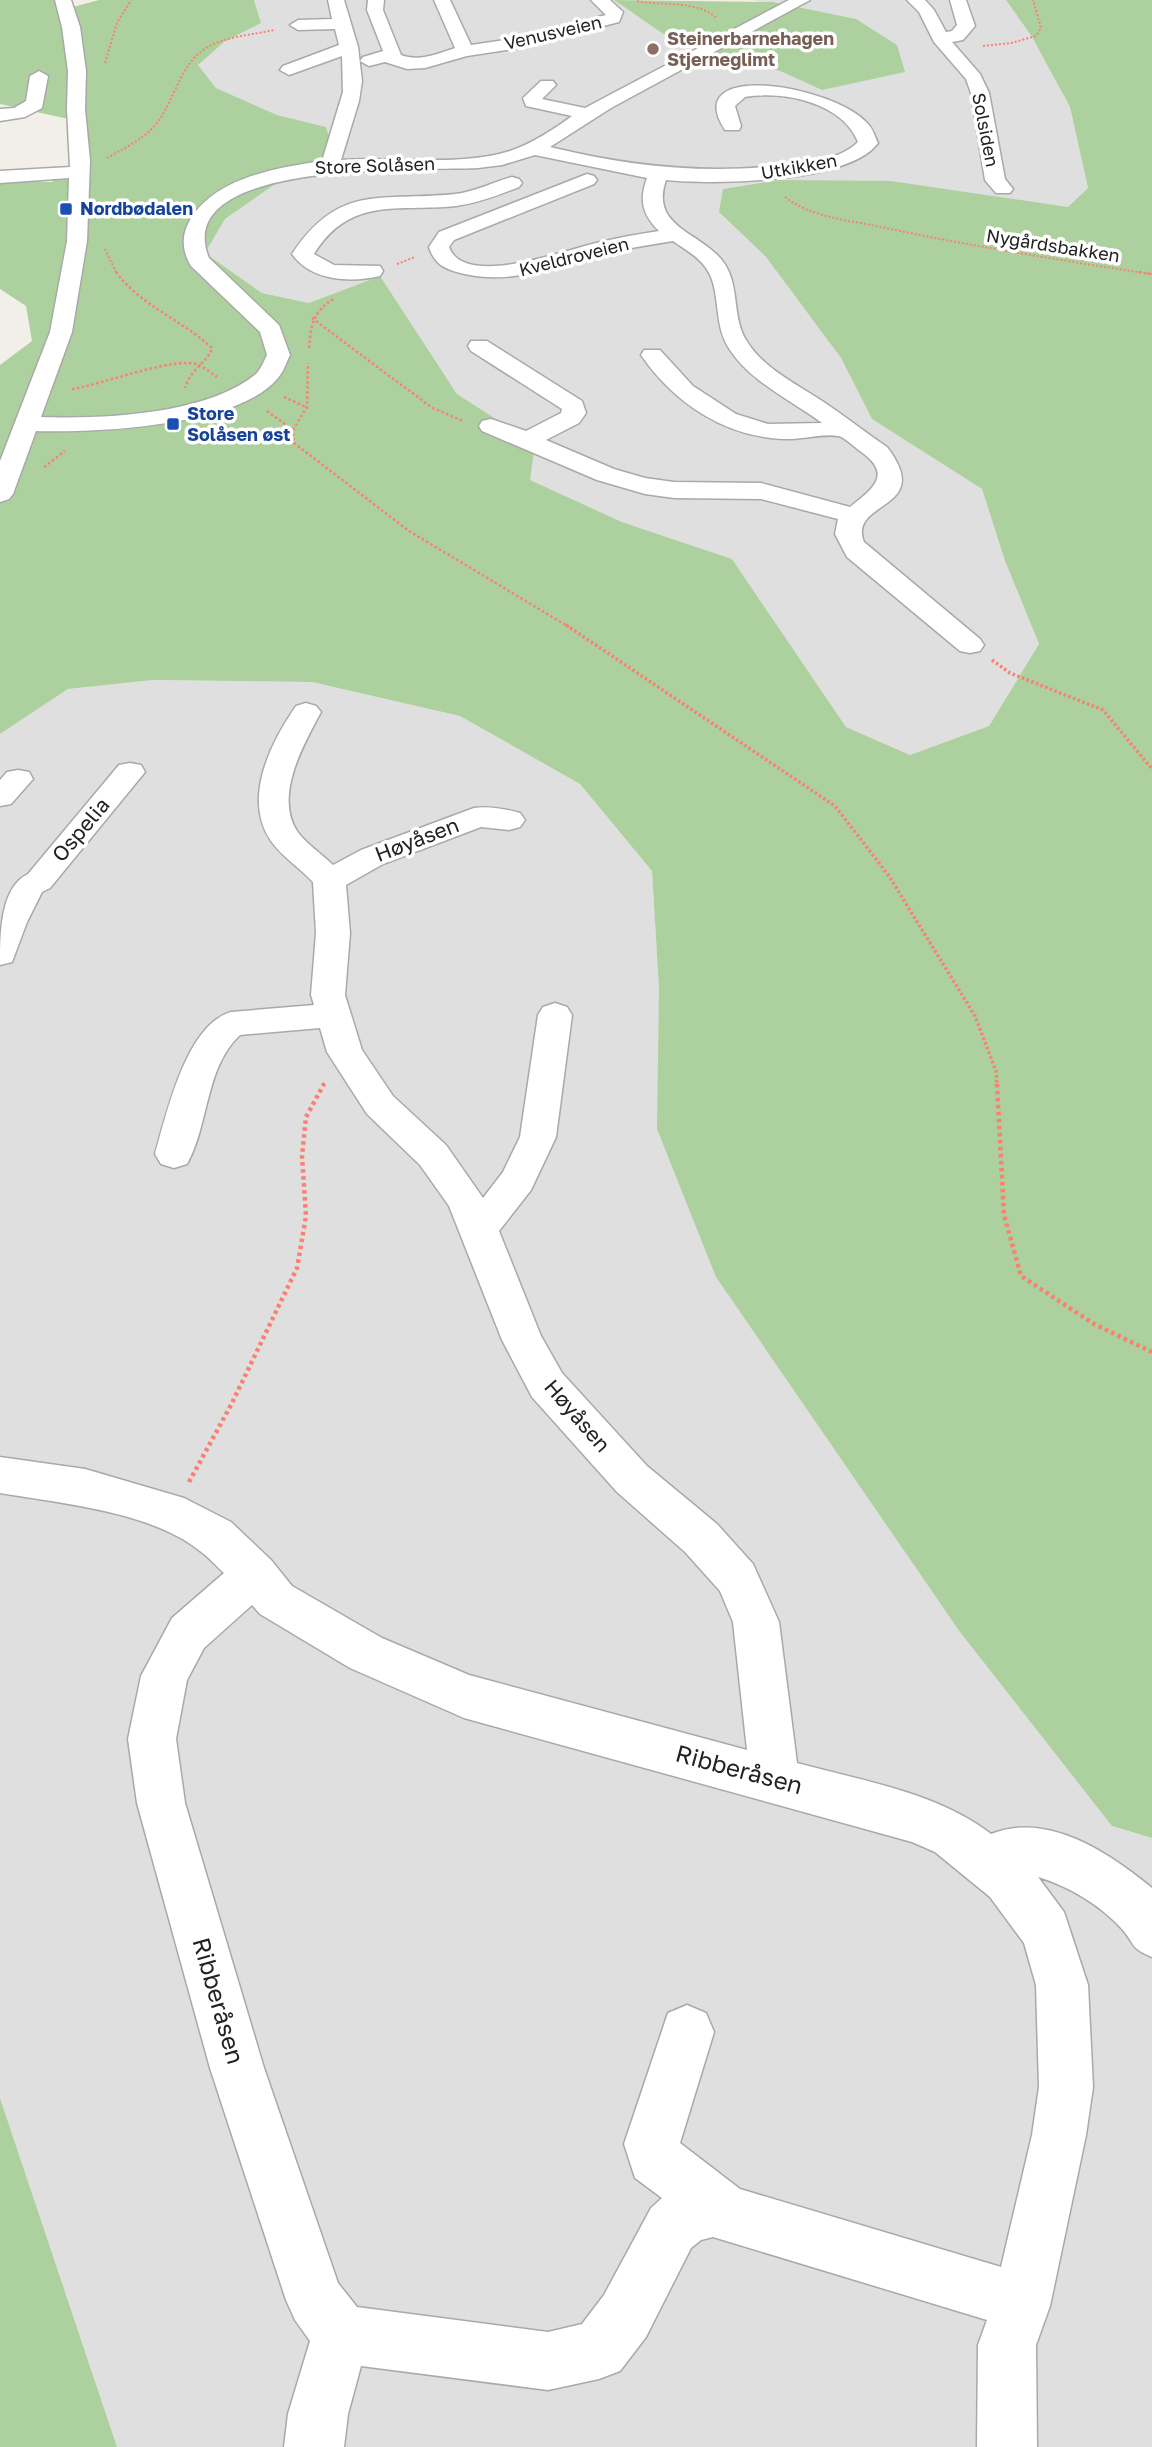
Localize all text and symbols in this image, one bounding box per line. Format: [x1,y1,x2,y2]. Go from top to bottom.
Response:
street label: Venusveien [502,10,604,54]
place label: Steinerbarnehagen Stjerneglimt [667,27,834,70]
marker: Steinerbarnehagen Stjerneglimt [645,41,661,57]
street label: Solsiden [968,91,1004,169]
street label: Utkikken [759,149,839,184]
street label: Store Solåsen [314,152,435,178]
place label: Nordbødalen [80,197,193,219]
marker: Nordbødalen [58,201,74,217]
street label: Nygårdsbakken [985,224,1121,266]
street label: Kveldroveien [517,232,631,280]
place label: Store Solåsen øst [187,402,290,445]
marker: Store Solåsen øst [165,416,181,432]
street label: Ospelia [46,792,115,867]
street label: Høyåsen [371,811,462,867]
street label: Høyåsen [539,1374,616,1457]
street label: Ribberåsen [673,1738,806,1799]
street label: Ribberåsen [188,1934,251,2067]

